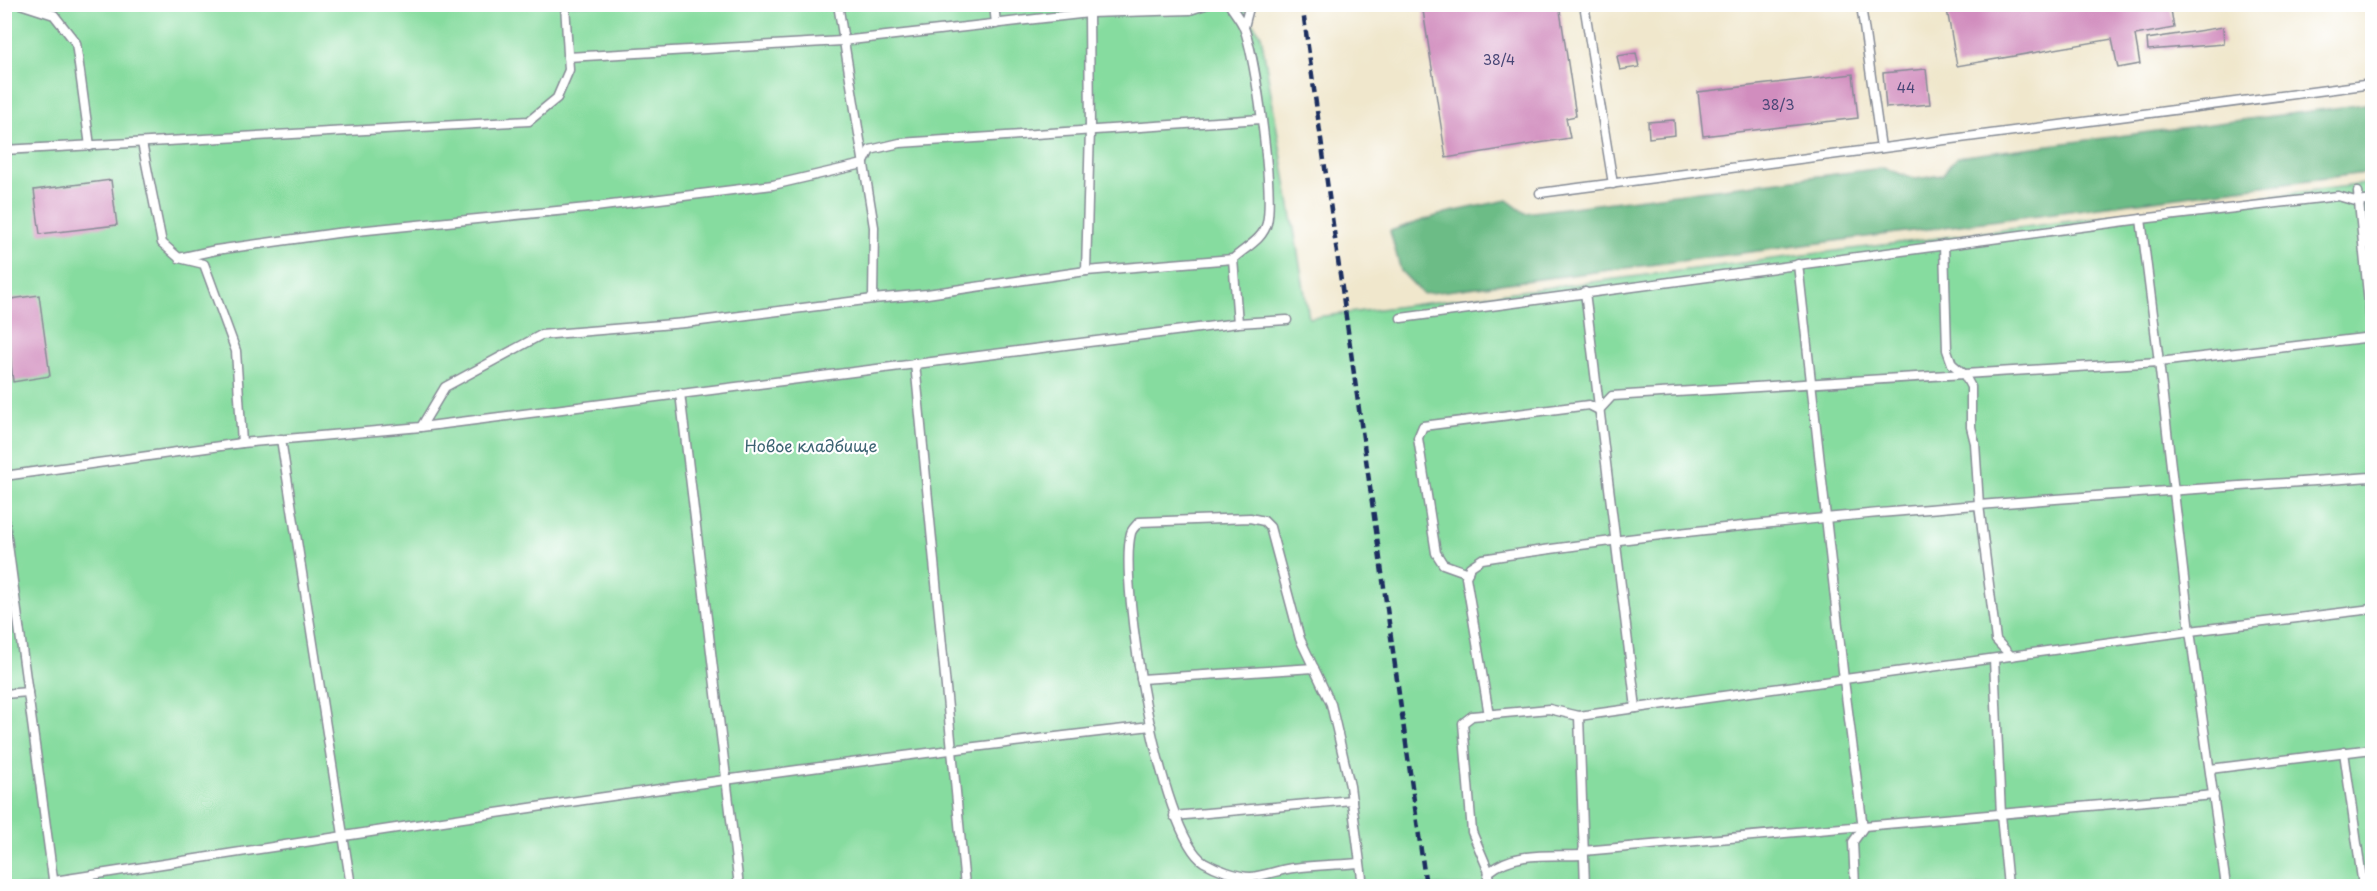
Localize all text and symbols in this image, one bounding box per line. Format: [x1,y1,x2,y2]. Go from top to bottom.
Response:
house number: 38/4 [1483,49,1515,70]
house number: 44 [1897,77,1915,98]
house number: 38/3 [1762,94,1794,115]
park label: Новое кладбище [745,433,877,457]

